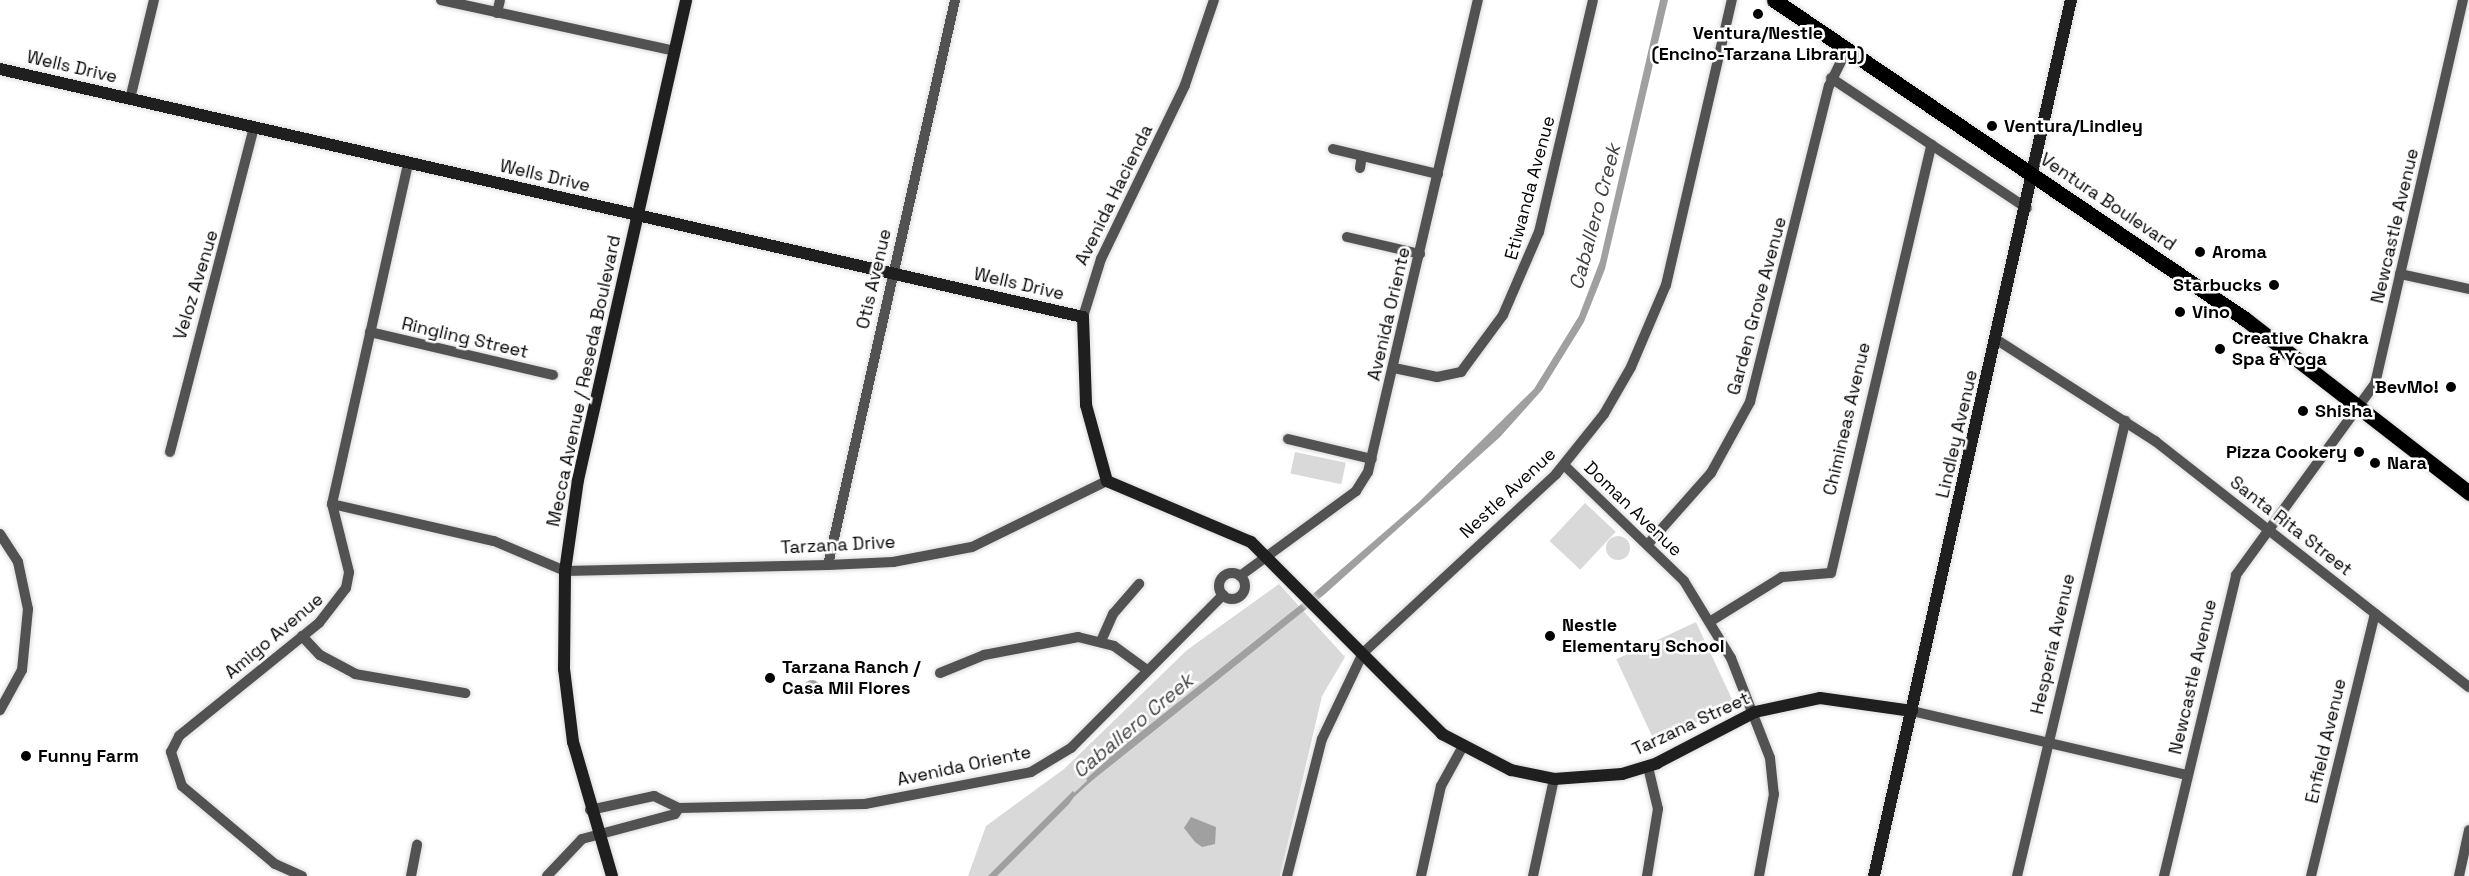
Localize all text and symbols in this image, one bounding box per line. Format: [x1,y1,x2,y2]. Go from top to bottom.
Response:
marker: Ventura/Nestle (Encino-Tarzana Library) [1751,7,1765,21]
place label: Ventura/Nestle (Encino-Tarzana Library) [1651,23,1865,66]
street label: Wells Drive [25,46,119,88]
street label: Etiwanda Avenue [1500,113,1560,263]
place label: Ventura/Lindley [2004,115,2143,137]
marker: Ventura/Lindley [1985,119,1999,133]
street label: Avenida Hacienda [1071,121,1157,269]
water label: Caballero Creek [1564,142,1626,292]
street label: Newcastle Avenue [2367,146,2423,306]
street label: Ventura Boulevard [2036,149,2180,255]
street label: Wells Drive [498,155,592,197]
street label: Garden Grove Avenue [1723,214,1791,398]
street label: Veloz Avenue [169,227,223,343]
street label: Otis Avenue [852,227,896,331]
street label: Mecca Avenue / Reseda Boulevard [543,233,625,529]
place label: Aroma [2212,241,2267,263]
street label: Avenida Oriente [1363,245,1415,383]
marker: Aroma [2193,245,2207,259]
street label: Wells Drive [972,263,1066,305]
place label: Starbucks [2173,274,2262,296]
marker: Starbucks [2267,278,2281,292]
place label: Vino [2192,301,2230,323]
marker: Vino [2173,305,2187,319]
street label: Ringling Street [400,313,530,363]
place label: Creative Chakra Spa & Yoga [2232,328,2369,370]
street label: Chimineas Avenue [1819,340,1875,498]
marker: Creative Chakra Spa & Yoga [2213,342,2227,356]
street label: Lindley Avenue [1932,368,1982,500]
place label: BevMo! [2375,376,2439,398]
marker: BevMo! [2444,380,2458,394]
place label: Shisha [2315,400,2373,422]
marker: Shisha [2296,404,2310,418]
place label: Pizza Cookery [2226,441,2347,463]
street label: Nestle Avenue [1455,443,1561,543]
marker: Pizza Cookery [2352,445,2366,459]
place label: Nara [2387,452,2427,474]
marker: Nara [2368,456,2382,470]
street label: Doman Avenue [1579,457,1687,561]
street label: Santa Rita Street [2226,472,2356,580]
street label: Tarzana Drive [780,531,896,559]
street label: Hesperia Avenue [2026,571,2080,717]
street label: Amigo Avenue [220,588,328,684]
street label: Newcastle Avenue [2165,597,2221,757]
place label: Nestle Elementary School [1562,615,1725,658]
marker: Nestle Elementary School [1543,629,1557,643]
place label: Tarzana Ranch / Casa Mil Flores [782,657,920,700]
water label: Caballero Creek [1068,669,1198,783]
marker: Tarzana Ranch / Casa Mil Flores [763,671,777,685]
street label: Enfield Avenue [2301,676,2351,806]
street label: Tarzana Street [1629,687,1753,761]
street label: Avenida Oriente [895,741,1033,791]
place label: Funny Farm [38,745,139,767]
marker: Funny Farm [19,749,33,763]

